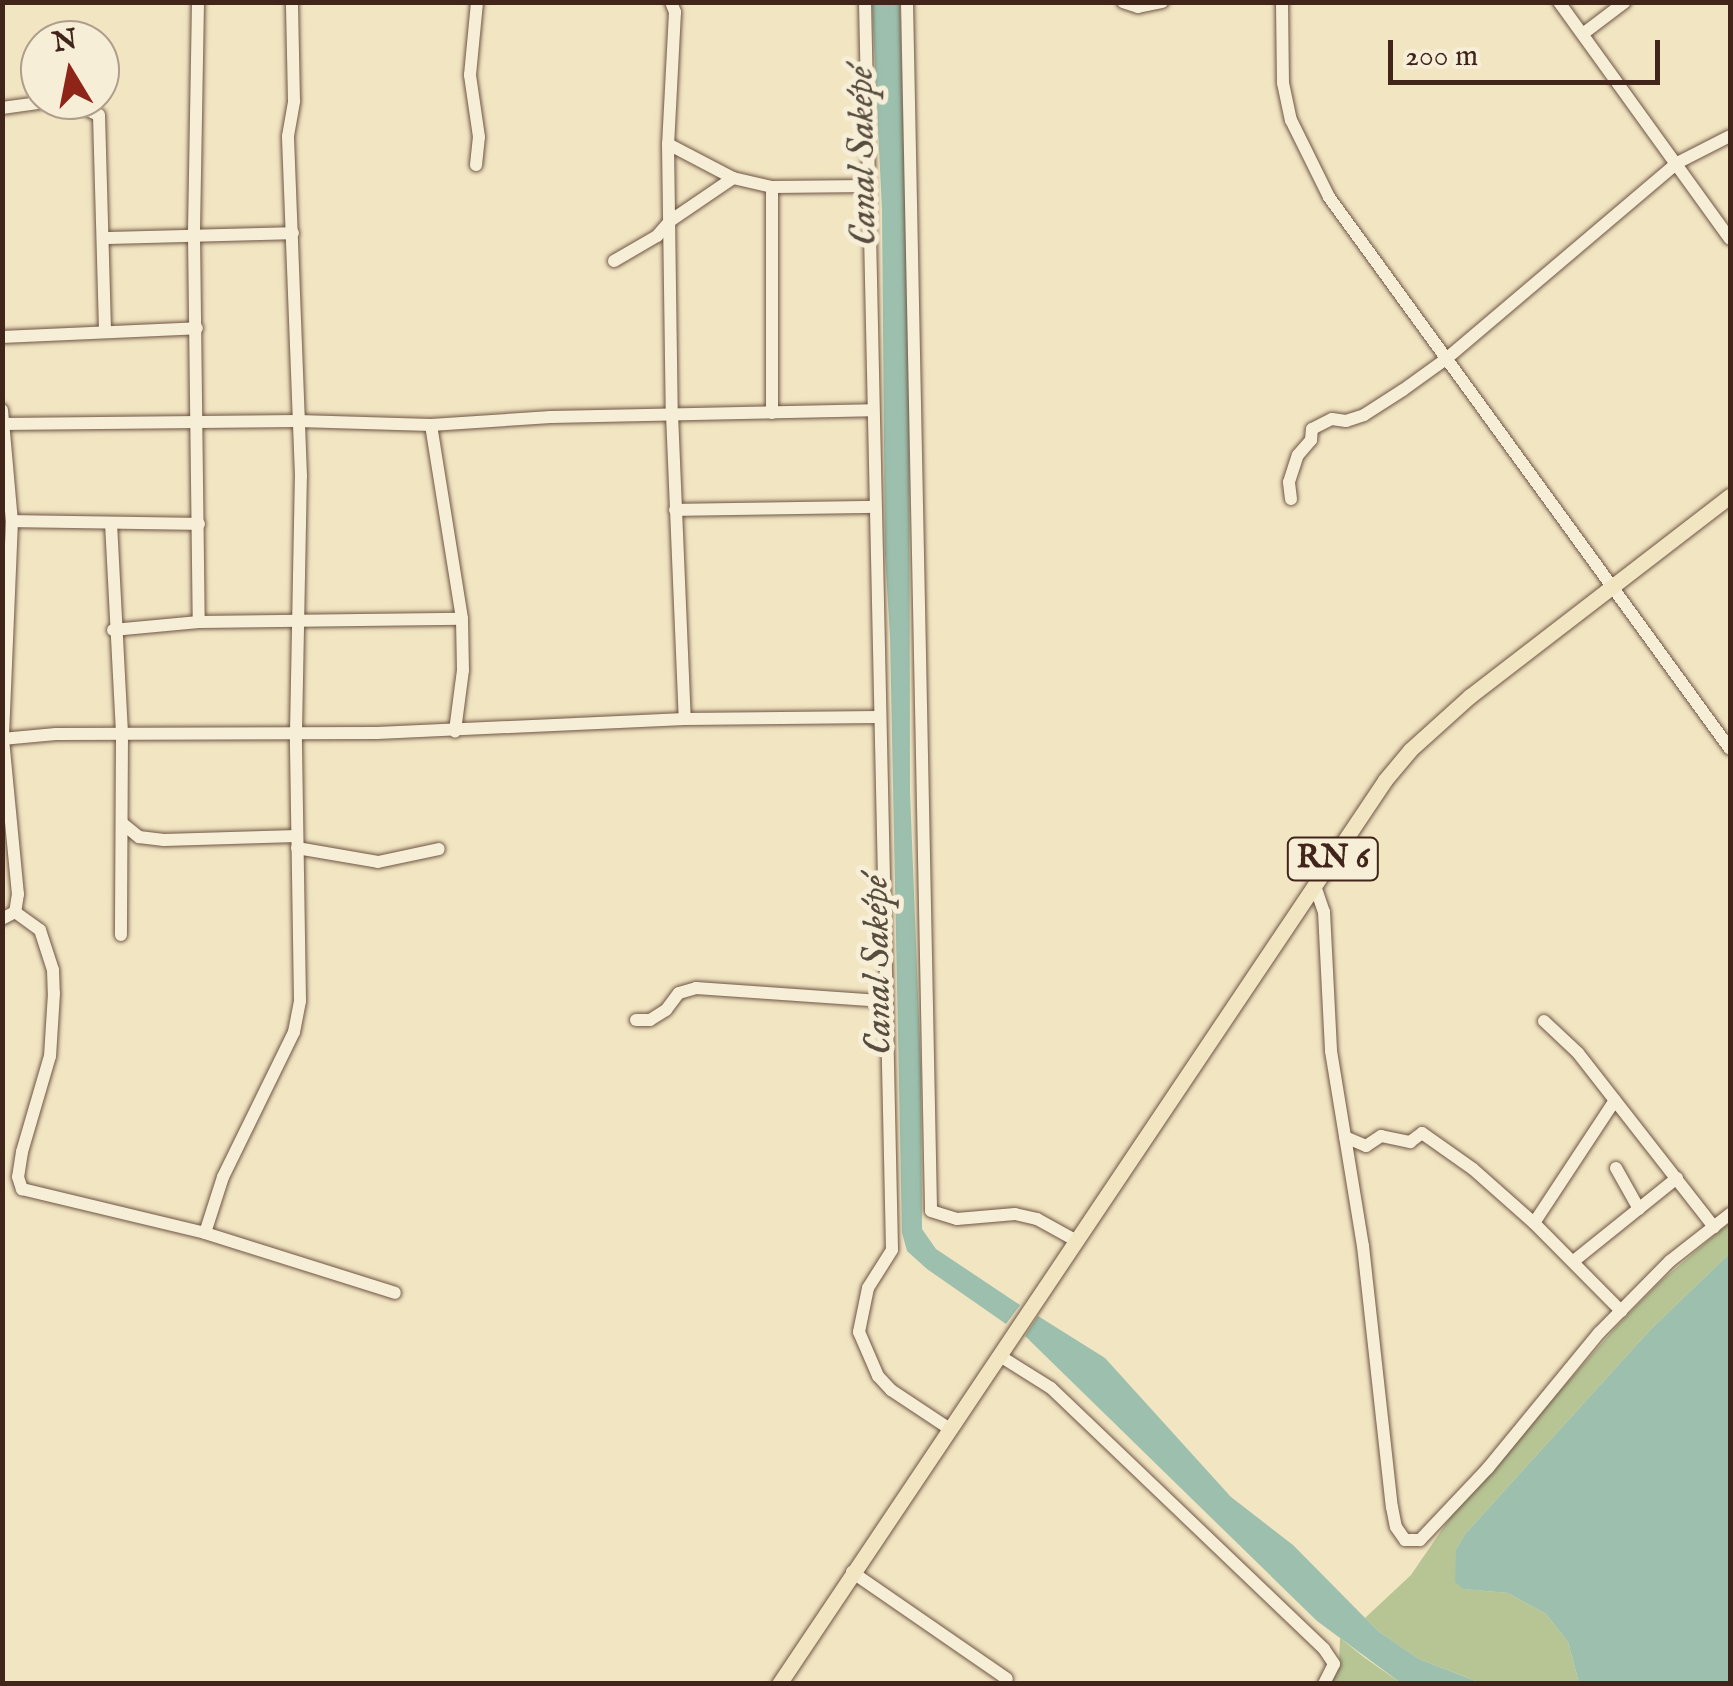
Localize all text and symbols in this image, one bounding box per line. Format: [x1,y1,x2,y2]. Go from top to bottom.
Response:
north arrow [20,20,120,120]
scale bar [1393,20,1666,82]
text: N [50,23,80,61]
text: 200 m [1405,38,1478,76]
water label: Canal Saképé [840,66,888,246]
road number: RN 6 [1286,832,1380,886]
water label: Canal Saképé [855,875,903,1055]

